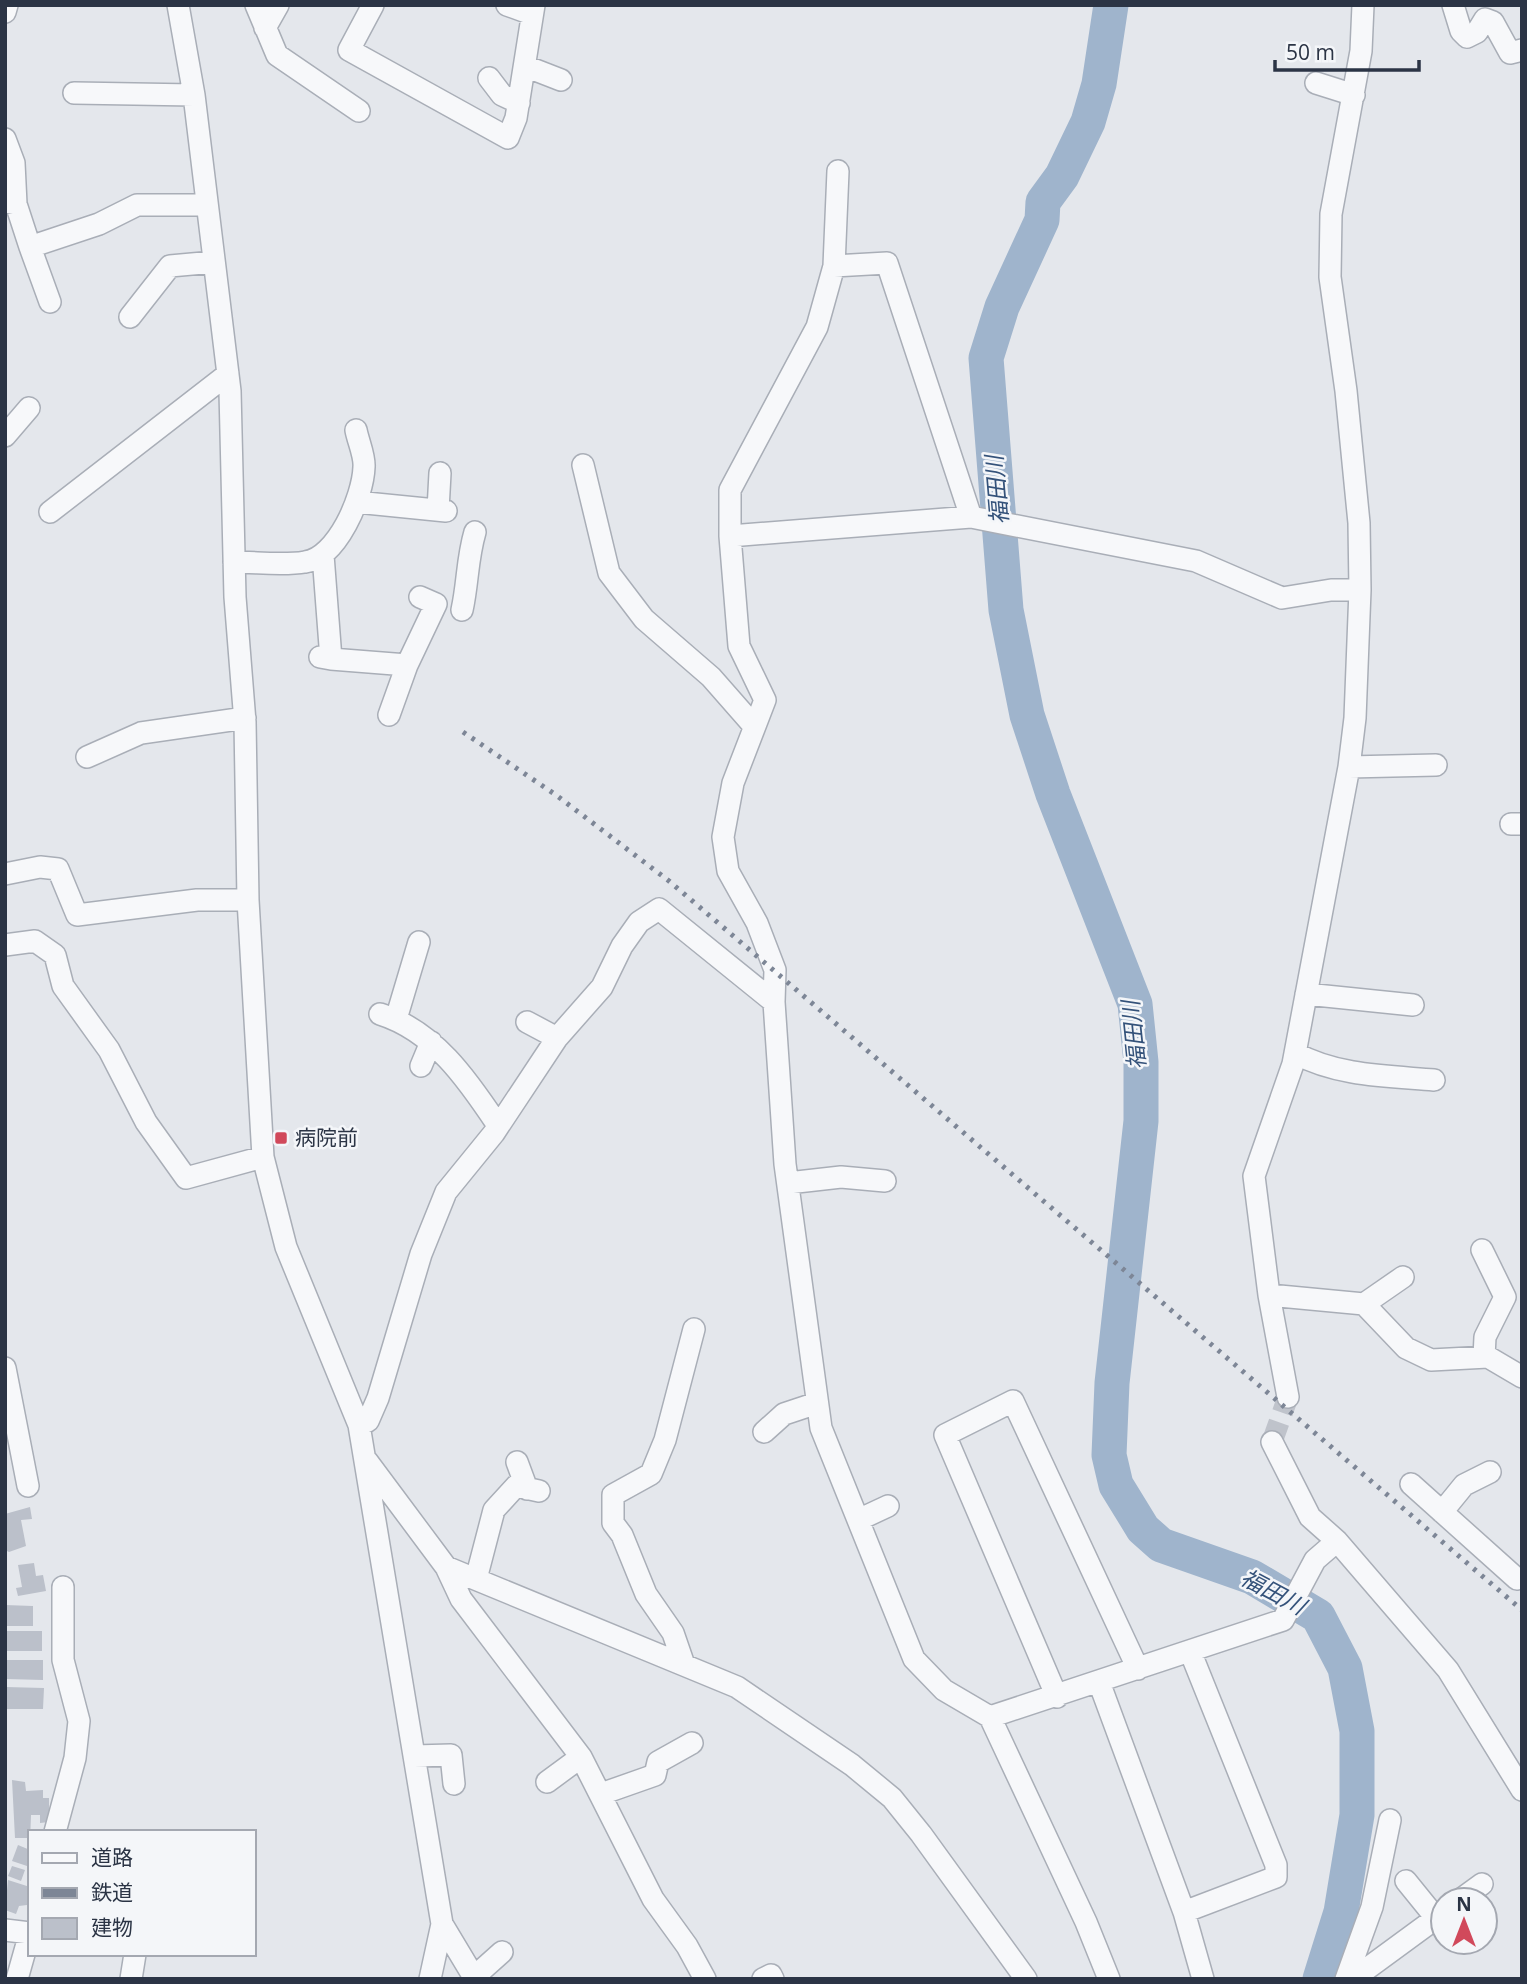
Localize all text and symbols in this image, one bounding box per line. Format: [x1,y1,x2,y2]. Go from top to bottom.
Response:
scale bar [1275,28,1418,72]
text: 50 m [1286,38,1335,66]
water label: 福田川 [977,451,1015,526]
water label: 福田川 [1113,996,1153,1071]
place label: 病院前 [295,1123,358,1151]
marker: 病院前 [273,1130,289,1146]
water label: 福田川 [1235,1561,1314,1623]
legend [28,1830,256,1956]
text: 道路 [91,1843,133,1871]
text: 鉄道 [91,1878,133,1906]
north arrow [1429,1886,1499,1956]
text: N [1456,1891,1472,1917]
text: 建物 [91,1913,133,1941]

